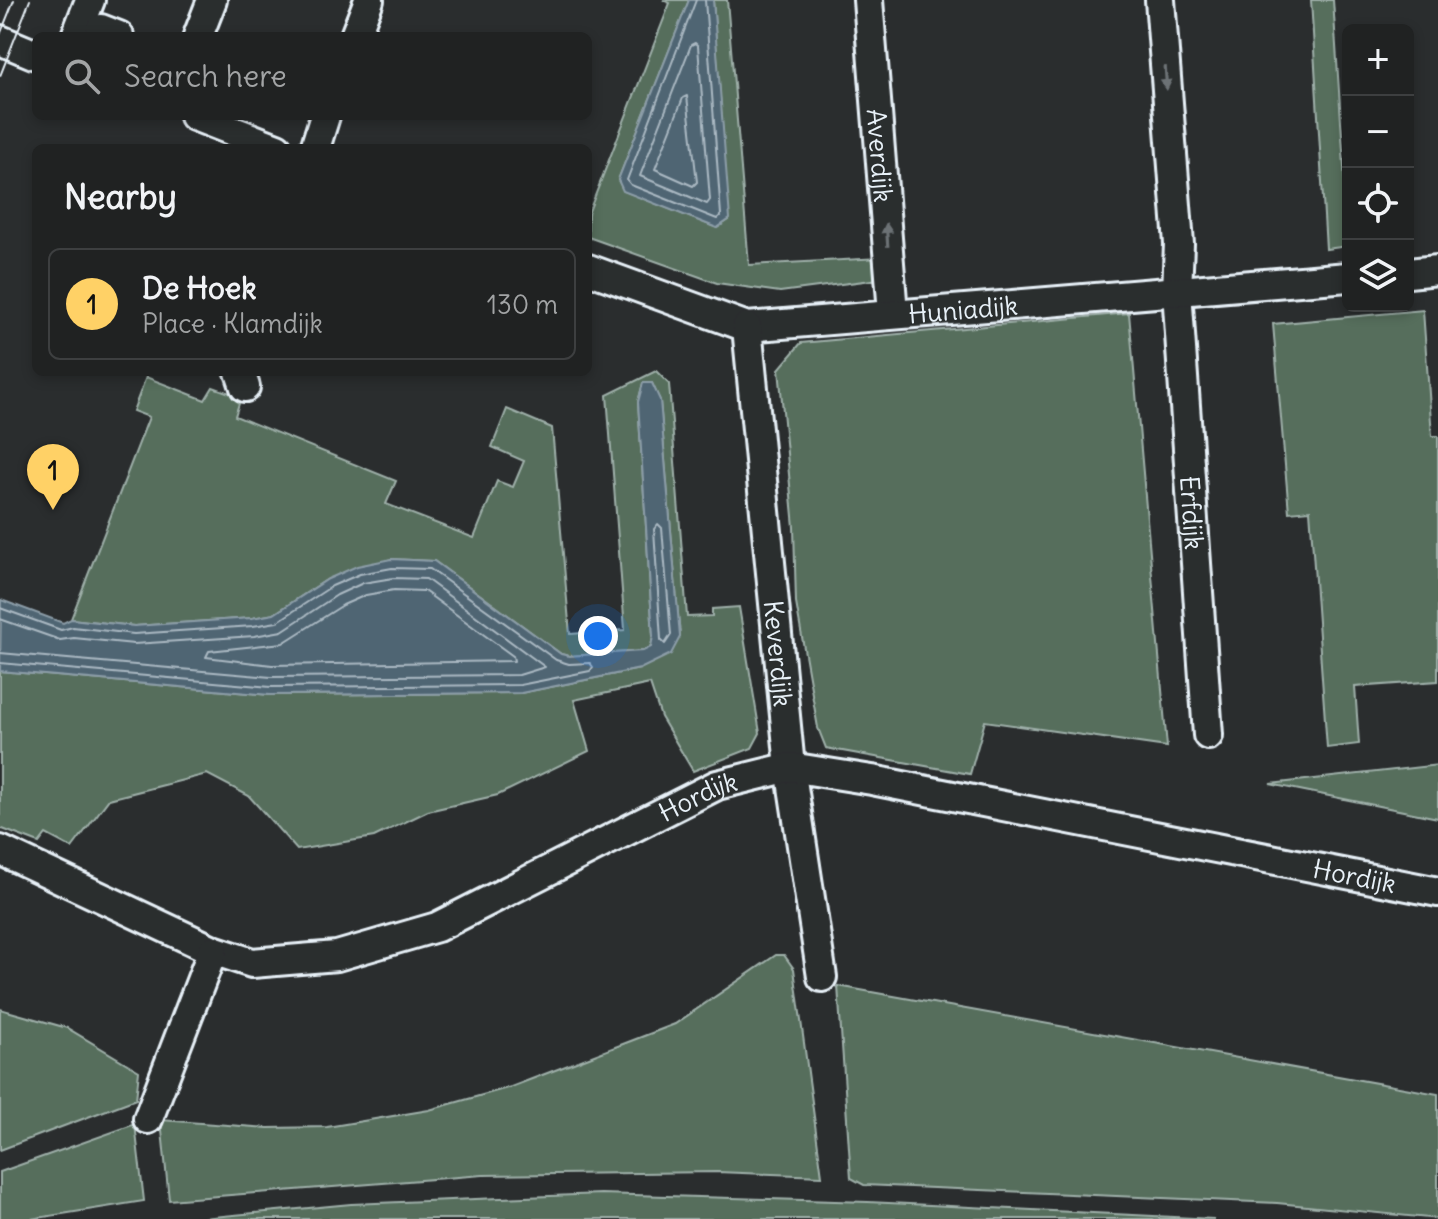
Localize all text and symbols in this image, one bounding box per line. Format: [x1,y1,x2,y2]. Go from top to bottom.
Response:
map controls [1342,24,1414,312]
button: + [1342,24,1414,96]
search box [32,32,592,120]
icon: search [60,54,104,98]
text: Search here [124,57,287,95]
one-way arrow [1160,66,1173,91]
button: − [1342,96,1414,168]
street label: Averdijk [860,107,901,204]
button: locate [1342,168,1414,240]
text: Nearby [64,175,177,218]
one-way arrow [880,222,893,247]
button: layers [1342,240,1414,312]
text: De Hoek [142,269,256,307]
text: 1 [87,288,97,321]
text: 130 m [487,288,558,321]
street label: Huniadijk [907,288,1019,330]
text: Place · Klamdijk [142,307,323,340]
pin: 1 [27,444,79,510]
street label: Erfdijk [1173,475,1212,551]
street label: Keverdijk [757,599,801,708]
your location [578,616,618,656]
street label: Hordijk [653,764,741,829]
street label: Hordijk [1310,851,1399,900]

